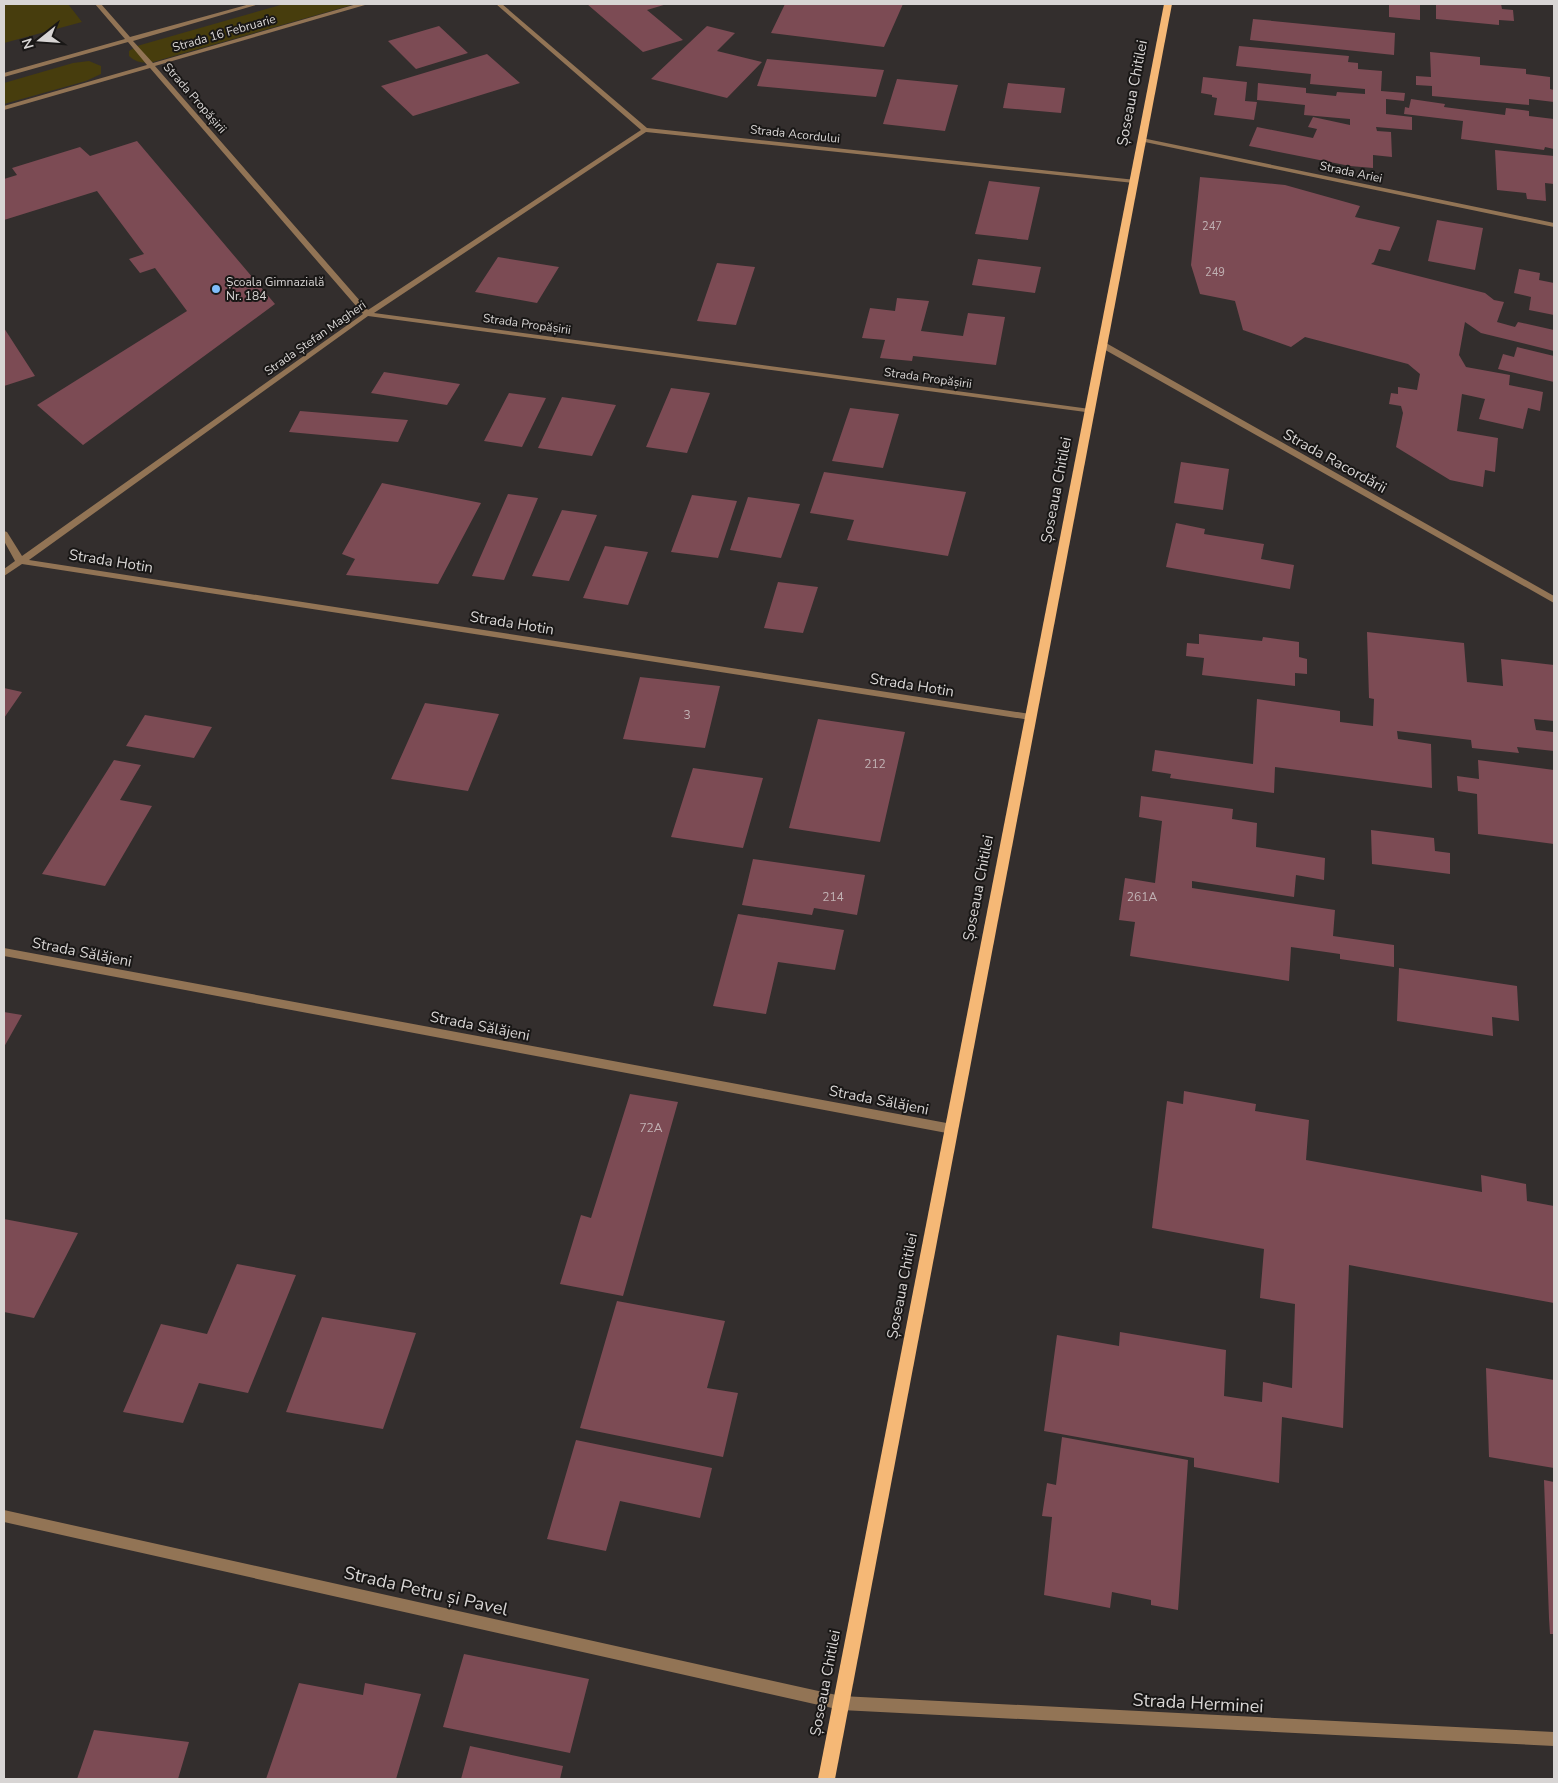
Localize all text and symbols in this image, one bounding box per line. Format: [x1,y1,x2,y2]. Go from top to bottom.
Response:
street label: Strada 16 Februarie [171,11,277,55]
north arrow [15,15,65,65]
text: N [17,36,39,51]
street label: Șoseaua Chitilei [1112,38,1152,148]
street label: Strada Propășirii [160,59,230,137]
street label: Strada Acordului [749,121,841,147]
street label: Strada Ariei [1318,158,1384,186]
house number: 247 [1202,219,1222,234]
house number: 249 [1205,265,1225,280]
place label: Școala Gimnazială Nr. 184 [226,274,324,304]
marker: Școala Gimnazială Nr. 184 [210,283,222,295]
street label: Strada Ștefan Magheri [261,297,369,379]
street label: Strada Propășirii [482,310,572,338]
street label: Strada Propășirii [883,364,973,392]
street label: Strada Racordării [1280,424,1390,498]
street label: Șoseaua Chitilei [1036,435,1076,545]
street label: Strada Hotin [67,544,155,578]
street label: Strada Hotin [468,606,556,640]
street label: Strada Hotin [868,668,956,702]
house number: 3 [683,707,691,723]
house number: 212 [864,756,886,772]
street label: Șoseaua Chitilei [958,833,998,943]
house number: 214 [822,889,844,905]
house number: 261A [1127,889,1157,905]
street label: Strada Sălăjeni [30,933,134,971]
street label: Strada Sălăjeni [428,1007,532,1045]
street label: Strada Sălăjeni [827,1081,931,1119]
house number: 72A [639,1120,663,1136]
street label: Șoseaua Chitilei [882,1231,922,1341]
street label: Strada Petru și Pavel [342,1560,511,1622]
street label: Șoseaua Chitilei [805,1628,845,1738]
street label: Strada Herminei [1132,1688,1264,1718]

